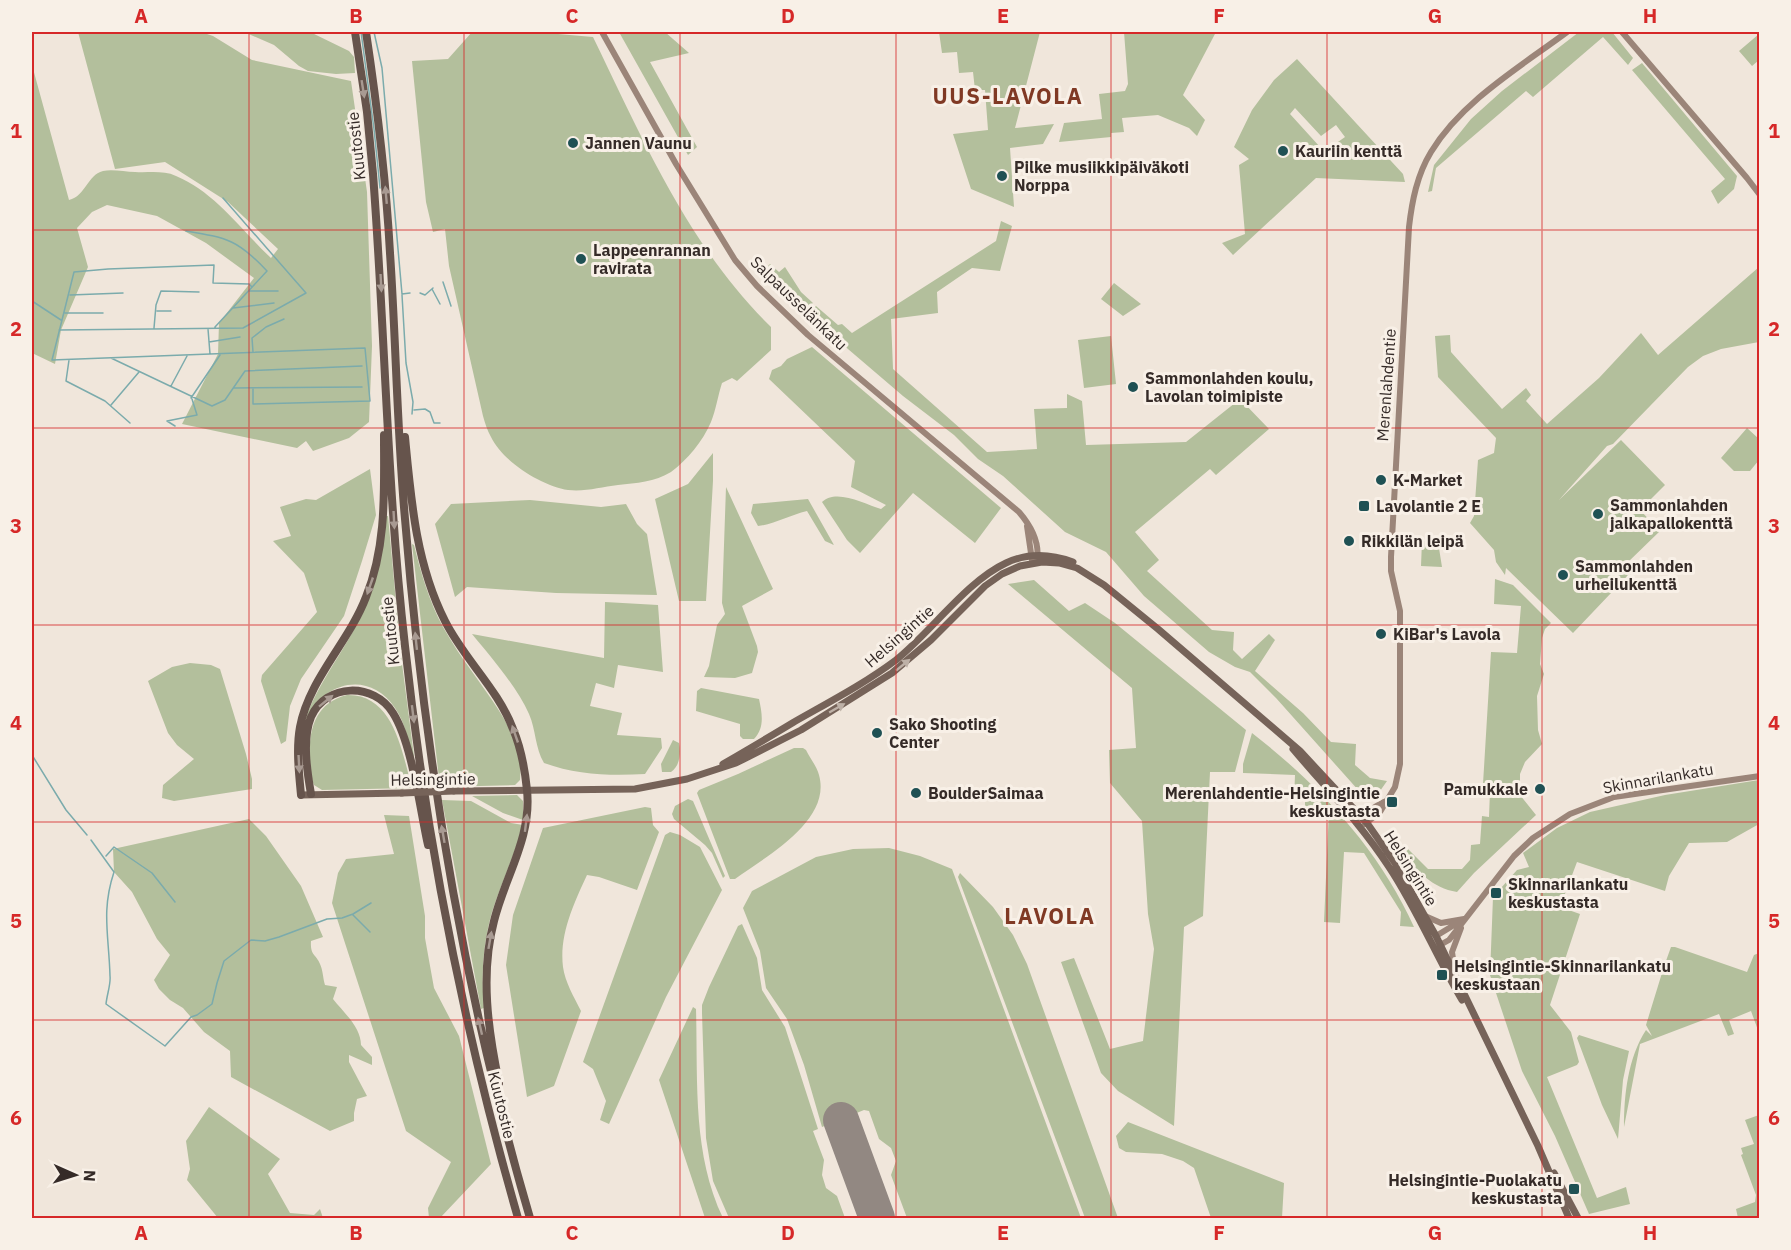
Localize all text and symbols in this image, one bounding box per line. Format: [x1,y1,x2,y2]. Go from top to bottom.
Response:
text: A [134,2,148,29]
text: B [349,2,363,29]
text: C [565,2,579,29]
text: D [781,2,795,29]
text: E [997,2,1009,29]
text: F [1213,2,1225,29]
text: G [1428,2,1442,29]
text: H [1643,2,1657,29]
one-way arrow [359,80,368,99]
district label: UUS-LAVOLA [933,81,1083,110]
street label: Kuutostie [342,111,370,181]
text: 1 [10,117,22,144]
text: 1 [1768,117,1780,144]
place label: Jannen Vaunu [585,133,692,153]
marker: Jannen Vaunu [566,136,580,150]
place label: Kauriin kenttä [1295,141,1402,161]
marker: Kauriin kenttä [1276,144,1290,158]
place label: Pilke musiikkipäiväkoti Norppa [1014,157,1189,195]
marker: Pilke musiikkipäiväkoti Norppa [995,169,1009,183]
one-way arrow [381,186,391,205]
place label: Lappeenrannan ravirata [593,240,711,278]
marker: Lappeenrannan ravirata [574,252,588,266]
street label: Salpausselänkatu [746,252,852,354]
one-way arrow [376,274,385,293]
text: 2 [10,315,22,342]
text: 2 [1768,315,1780,342]
street label: Merenlahdentie [1372,328,1400,442]
place label: Sammonlahden koulu, Lavolan toimipiste [1145,368,1313,406]
marker: Sammonlahden koulu, Lavolan toimipiste [1126,380,1140,394]
place label: K-Market [1393,470,1462,490]
marker: K-Market [1374,473,1388,487]
place label: Sammonlahden jalkapallokenttä [1609,495,1733,533]
place label: Lavolantie 2 E [1376,496,1481,516]
marker: Lavolantie 2 E [1357,499,1371,513]
marker: Sammonlahden jalkapallokenttä [1591,507,1605,521]
one-way arrow [389,511,399,530]
text: 3 [10,512,22,539]
text: 3 [1768,512,1780,539]
place label: Rikkilän leipä [1361,531,1464,551]
marker: Rikkilän leipä [1342,534,1356,548]
place label: Sammonlahden urheilukenttä [1575,556,1693,594]
marker: Sammonlahden urheilukenttä [1556,568,1570,582]
one-way arrow [364,577,374,595]
street label: Kuutostie [376,596,404,666]
street label: Helsingintie [860,600,938,672]
place label: KiBar's Lavola [1393,624,1501,644]
marker: KiBar's Lavola [1374,627,1388,641]
one-way arrow [411,631,421,650]
one-way arrow [895,658,911,671]
one-way arrow [318,694,334,707]
one-way arrow [829,703,846,713]
one-way arrow [409,705,418,724]
text: 4 [10,709,22,736]
text: 4 [1768,709,1780,736]
place label: Sako Shooting Center [889,714,996,752]
one-way arrow [509,725,519,743]
marker: Sako Shooting Center [870,726,884,740]
one-way arrow [294,755,304,774]
street label: Skinnarilankatu [1601,758,1715,798]
street label: Helsingintie [390,768,476,790]
place label: Pamukkale [1443,779,1528,799]
marker: Pamukkale [1533,782,1547,796]
place label: BoulderSaimaa [928,783,1044,803]
place label: Merenlahdentie-Helsingintie keskustasta [1165,783,1380,821]
marker: BoulderSaimaa [909,786,923,800]
marker: Merenlahdentie-Helsingintie keskustasta [1385,795,1399,809]
one-way arrow [522,813,531,832]
one-way arrow [438,824,447,843]
street label: Helsingintie [1380,827,1442,910]
place label: Skinnarilankatu keskustasta [1508,874,1628,912]
marker: Skinnarilankatu keskustasta [1489,886,1503,900]
district label: LAVOLA [1004,901,1096,930]
text: 5 [10,907,22,934]
text: 5 [1768,907,1780,934]
one-way arrow [486,930,495,949]
place label: Helsingintie-Skinnarilankatu keskustaan [1454,956,1671,994]
marker: Helsingintie-Skinnarilankatu keskustaan [1435,968,1449,982]
one-way arrow [475,1016,484,1035]
street label: Kuutostie [484,1069,520,1141]
text: 6 [10,1104,22,1131]
text: 6 [1768,1104,1780,1131]
north arrow [45,1145,105,1205]
text: N [80,1169,100,1182]
place label: Helsingintie-Puolakatu keskustasta [1388,1170,1562,1208]
marker: Helsingintie-Puolakatu keskustasta [1567,1182,1581,1196]
text: A [134,1219,148,1246]
text: B [349,1219,363,1246]
text: C [565,1219,579,1246]
text: D [781,1219,795,1246]
text: E [997,1219,1009,1246]
text: F [1213,1219,1225,1246]
text: G [1428,1219,1442,1246]
text: H [1643,1219,1657,1246]

